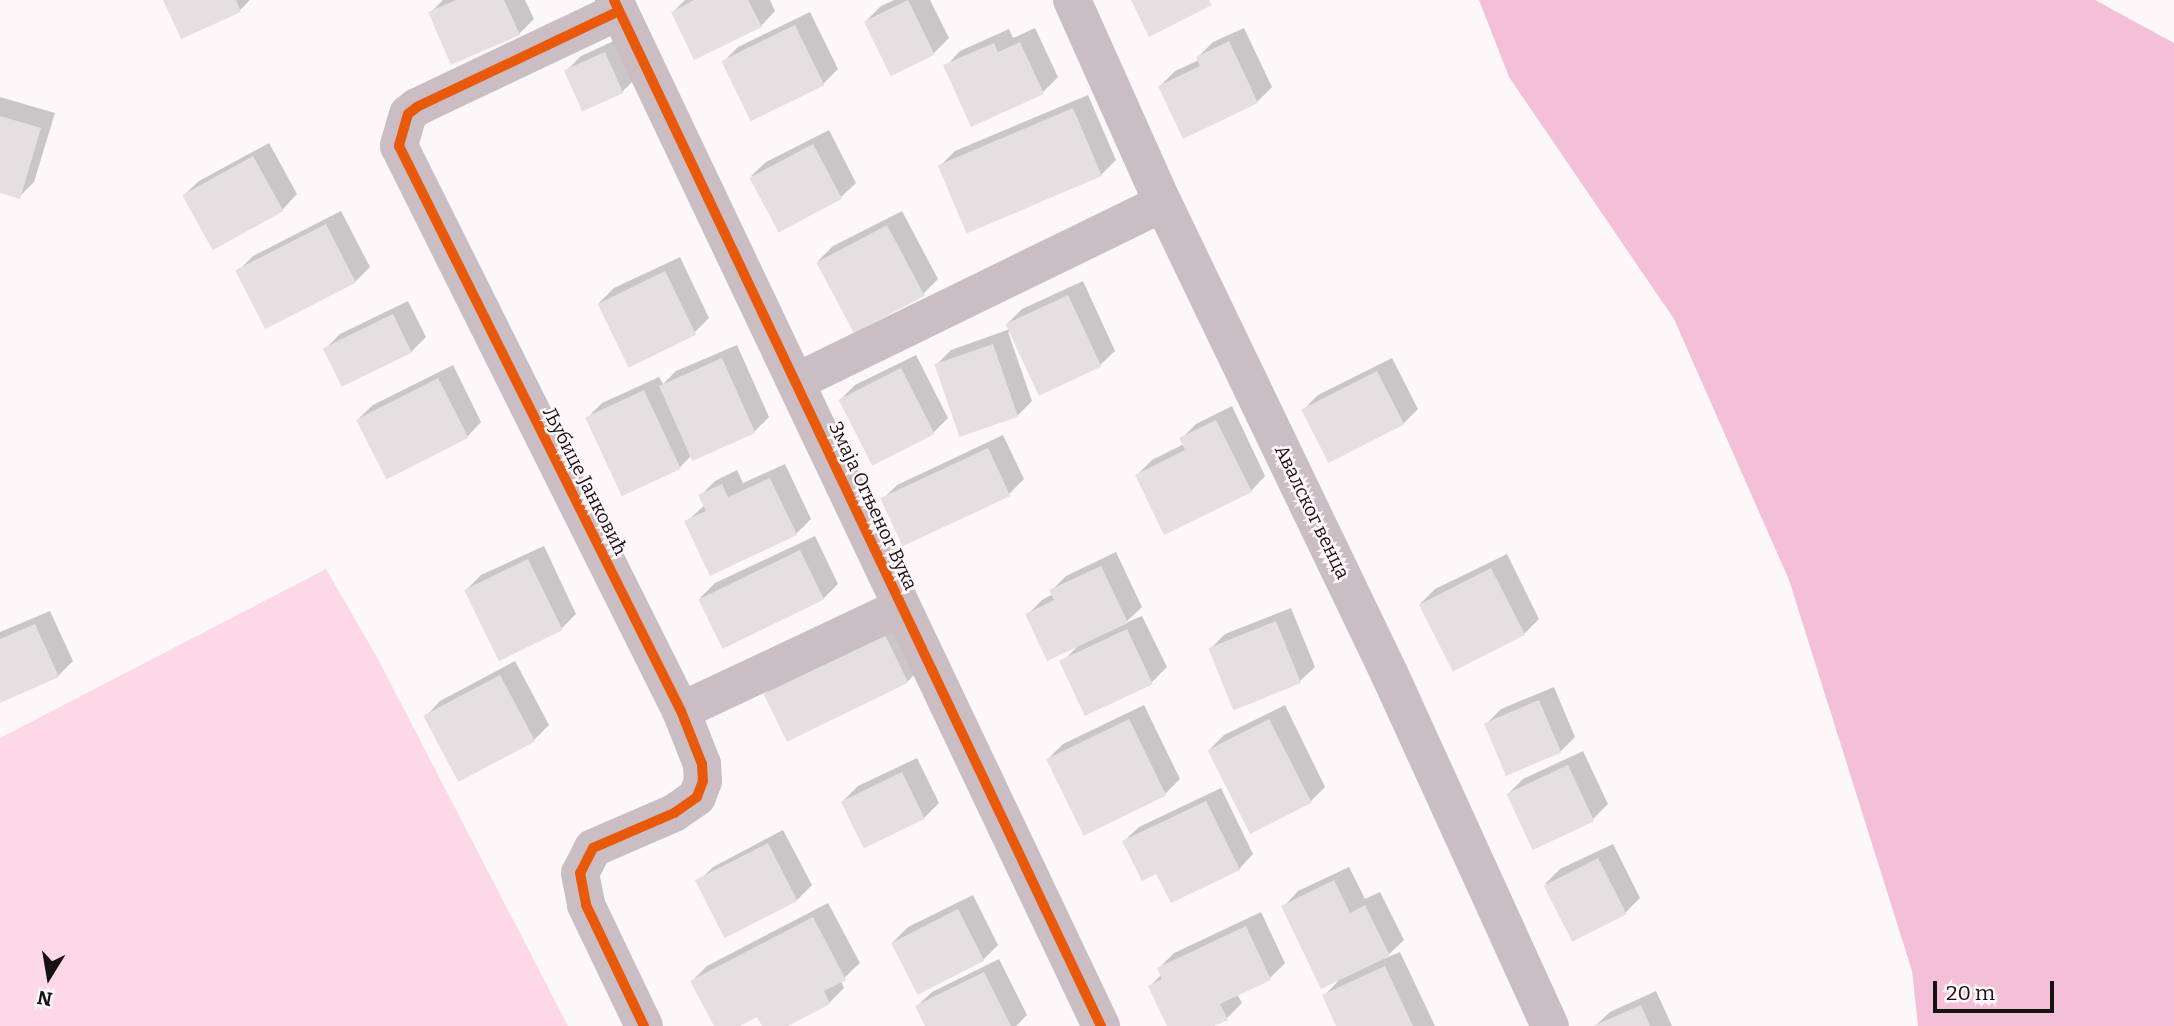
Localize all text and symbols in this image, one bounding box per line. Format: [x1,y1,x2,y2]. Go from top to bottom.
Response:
street label: Љубице Јанковић [538,403,632,559]
street label: Змаја Огњеног Вука [824,418,922,594]
street label: Авалског венца [1270,441,1354,583]
north arrow [14,942,84,1012]
scale bar [1936,967,2057,1011]
text: 20 m [1946,980,1995,1006]
text: N [36,985,54,1011]

